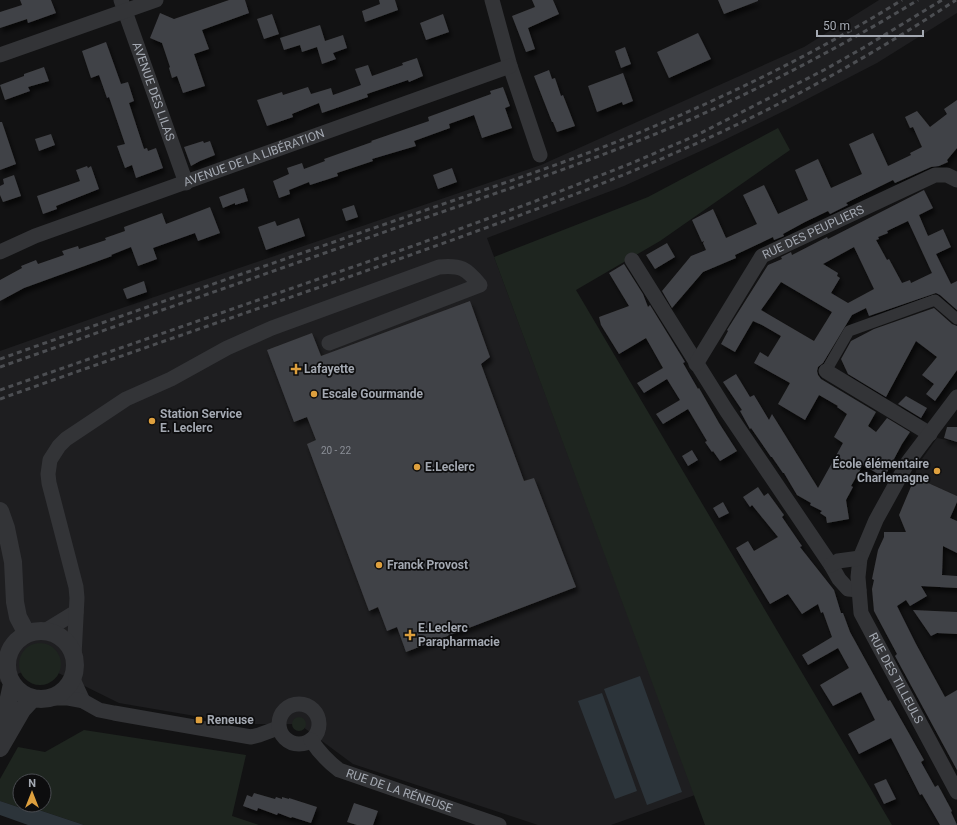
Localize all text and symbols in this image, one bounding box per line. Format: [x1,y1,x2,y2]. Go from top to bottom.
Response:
scale bar [817,12,923,38]
text: 50 m [823,19,850,33]
street label: AVENUE DES LILAS [129,40,177,143]
street label: AVENUE DE LA LIBÉRATION [181,126,326,189]
street label: RUE DES PEUPLIERS [760,202,866,262]
place label: Lafayette [304,362,355,376]
marker: Lafayette [291,364,301,374]
place label: Escale Gourmande [322,387,424,401]
marker: Escale Gourmande [309,389,319,399]
place label: Station Service E. Leclerc [160,407,242,435]
marker: Station Service E. Leclerc [147,416,157,426]
house number: 20 - 22 [321,445,351,456]
place label: École élémentaire Charlemagne [833,456,930,485]
place label: E.Leclerc [425,460,475,474]
marker: E.Leclerc [412,462,422,472]
marker: École élémentaire Charlemagne [932,466,942,476]
place label: Franck Provost [387,558,468,572]
marker: Franck Provost [374,560,384,570]
place label: E.Leclerc Parapharmacie [418,621,500,649]
marker: E.Leclerc Parapharmacie [405,630,415,640]
street label: RUE DES TILLEULS [866,630,926,726]
place label: Reneuse [207,713,254,727]
marker: Reneuse [194,715,204,725]
street label: RUE DE LA RÉNEUSE [344,766,454,816]
north arrow [12,773,52,813]
text: N [28,777,36,790]

